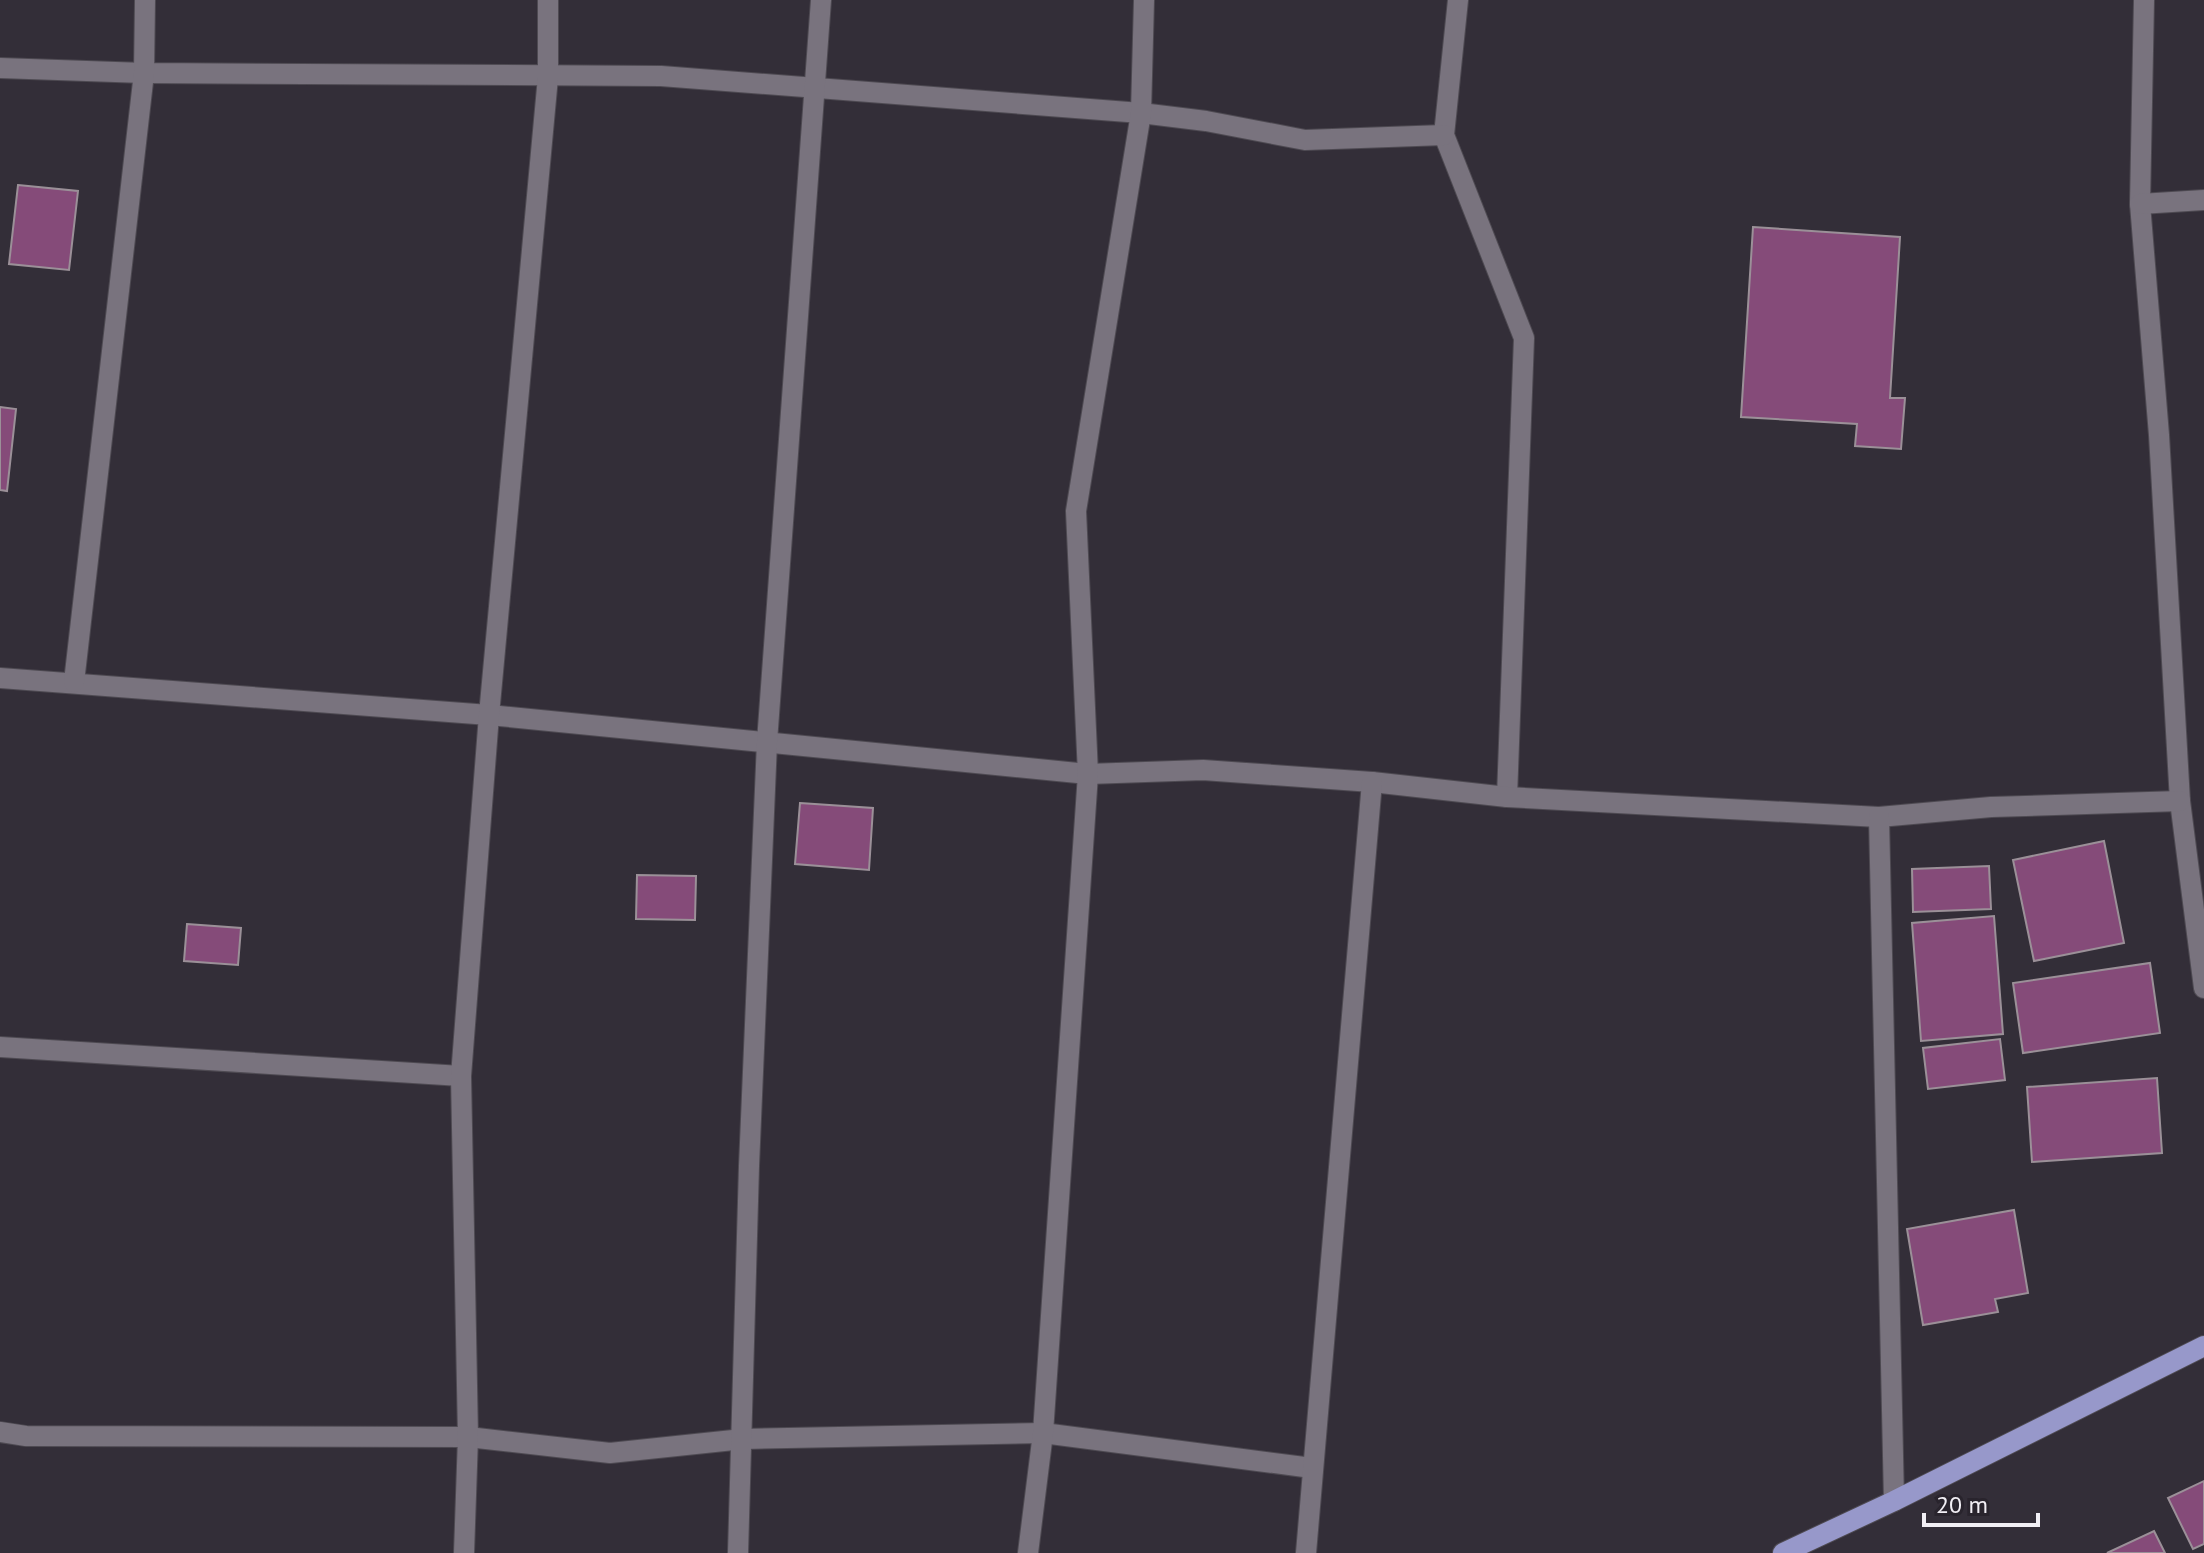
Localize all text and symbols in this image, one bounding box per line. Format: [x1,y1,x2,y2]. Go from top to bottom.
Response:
scale bar [1924,1477,2038,1527]
text: 20 m [1936,1489,1988,1520]

